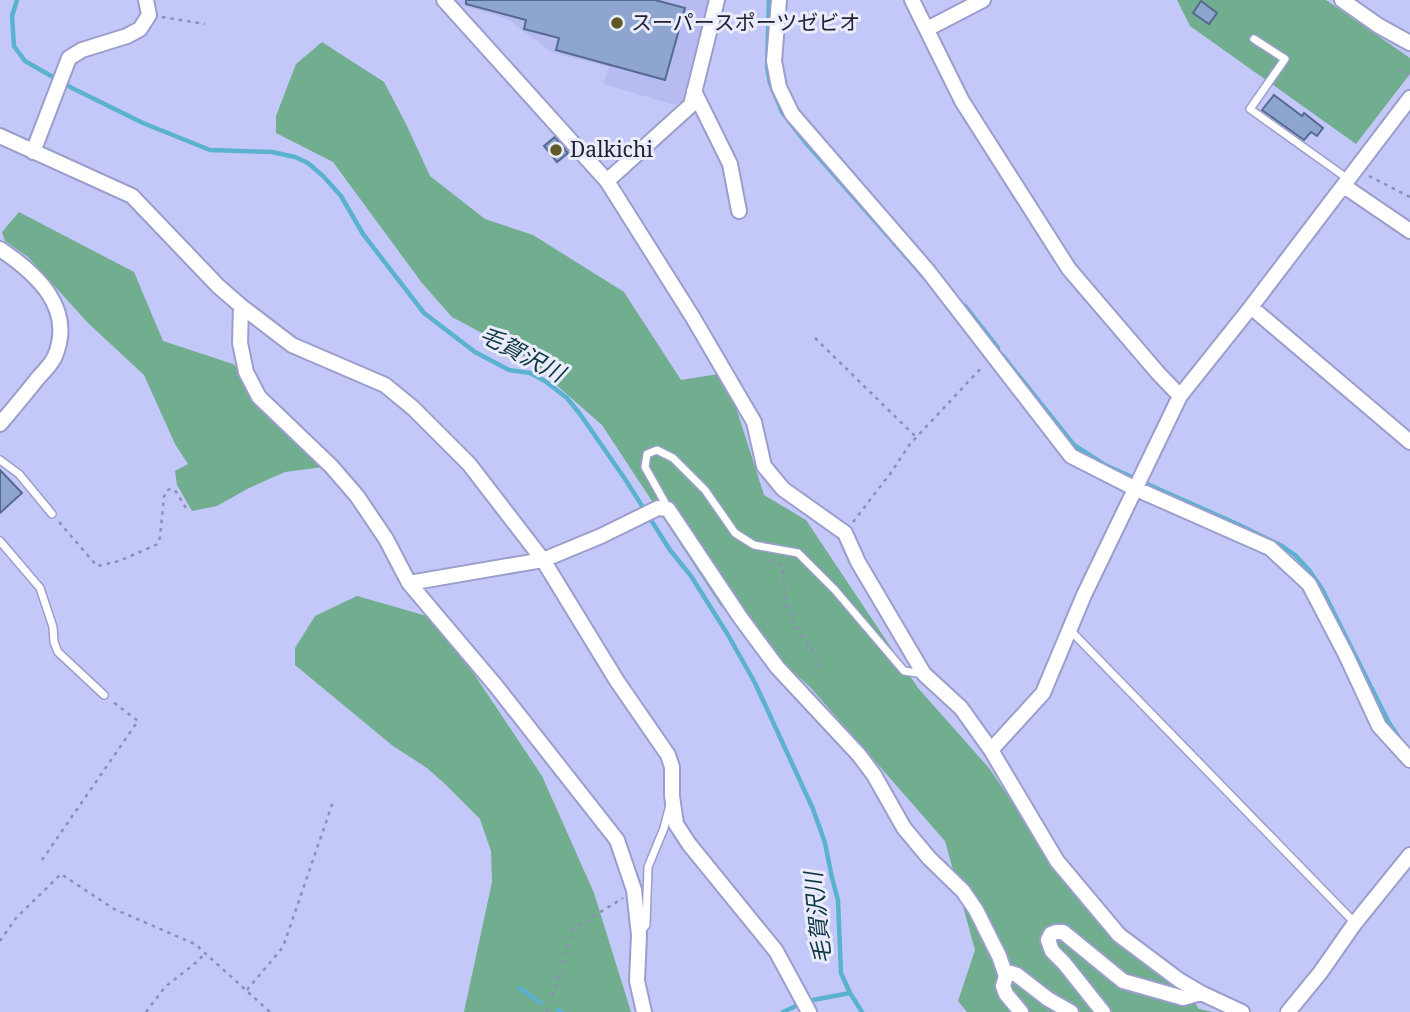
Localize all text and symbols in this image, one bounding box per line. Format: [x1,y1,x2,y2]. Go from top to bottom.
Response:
place label: スーパースポーツゼビオ [631,8,860,36]
marker: スーパースポーツゼビオ [609,15,625,31]
place label: Dalkichi [570,135,653,163]
marker: Dalkichi [548,142,564,158]
water label: 毛賀沢川 [474,317,573,390]
water label: 毛賀沢川 [796,868,838,966]

